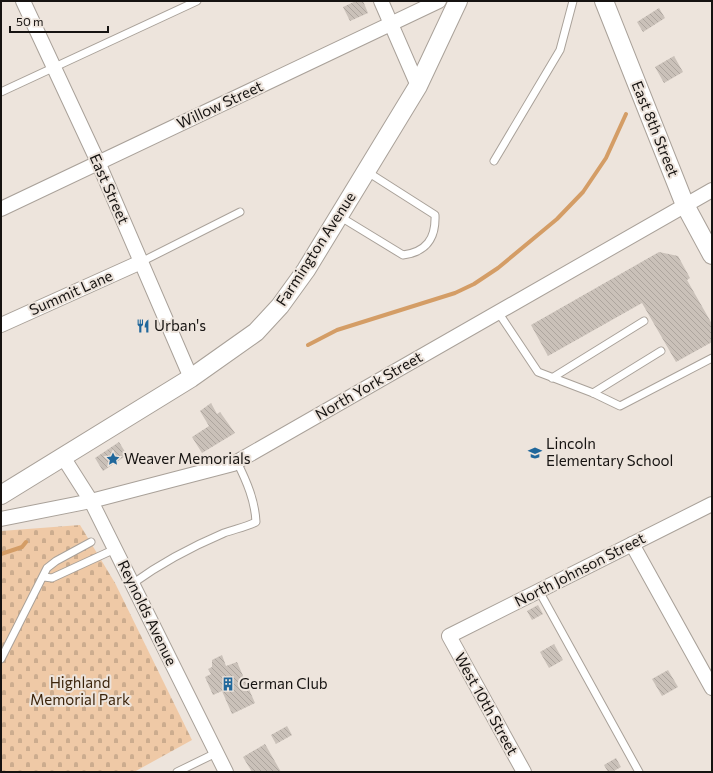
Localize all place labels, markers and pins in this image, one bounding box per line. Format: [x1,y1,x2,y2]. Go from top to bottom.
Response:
place label: Urban's [154,316,206,334]
restaurant icon: Urban's [135,318,151,334]
place label: Lincoln Elementary School [546,434,673,469]
school or university icon: Lincoln Elementary School [527,445,543,461]
place label: Weaver Memorials [124,449,251,467]
place icon: Weaver Memorials [105,451,121,467]
place label: German Club [239,674,328,692]
building icon: German Club [220,676,236,692]

